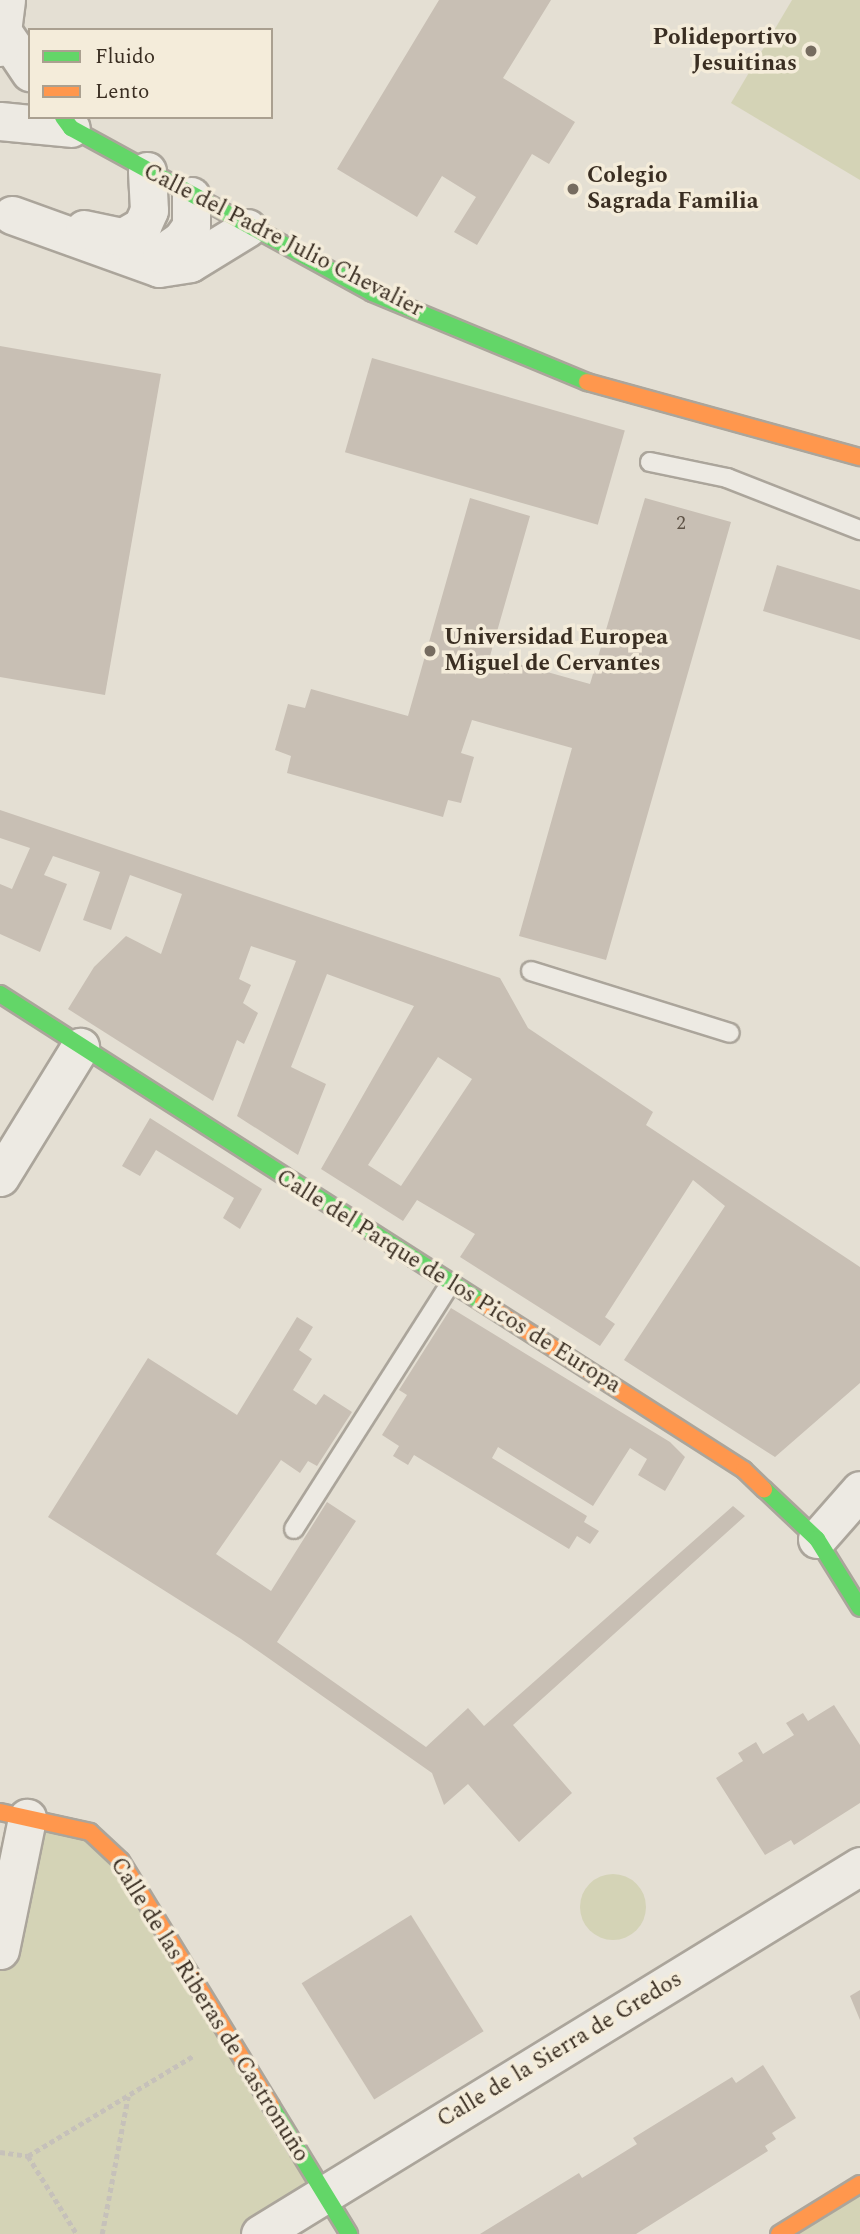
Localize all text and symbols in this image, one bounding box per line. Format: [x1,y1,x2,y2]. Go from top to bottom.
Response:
place label: Polideportivo Jesuitinas [653,24,797,78]
legend [28,28,273,119]
text: Fluido [95,41,155,73]
marker: Polideportivo Jesuitinas [803,43,819,59]
text: Lento [95,76,149,108]
street label: Calle del Padre Julio Chevalier [138,158,428,324]
place label: Colegio Sagrada Familia [587,162,759,216]
marker: Colegio Sagrada Familia [565,181,581,197]
house number: 2 [676,513,686,535]
place label: Universidad Europea Miguel de Cervantes [444,624,668,678]
marker: Universidad Europea Miguel de Cervantes [422,643,438,659]
street label: Calle del Parque de los Picos de Europa [271,1164,625,1400]
street label: Calle de las Riberas de Castronuño [104,1853,314,2167]
street label: Calle de la Sierra de Gredos [433,1966,687,2134]

